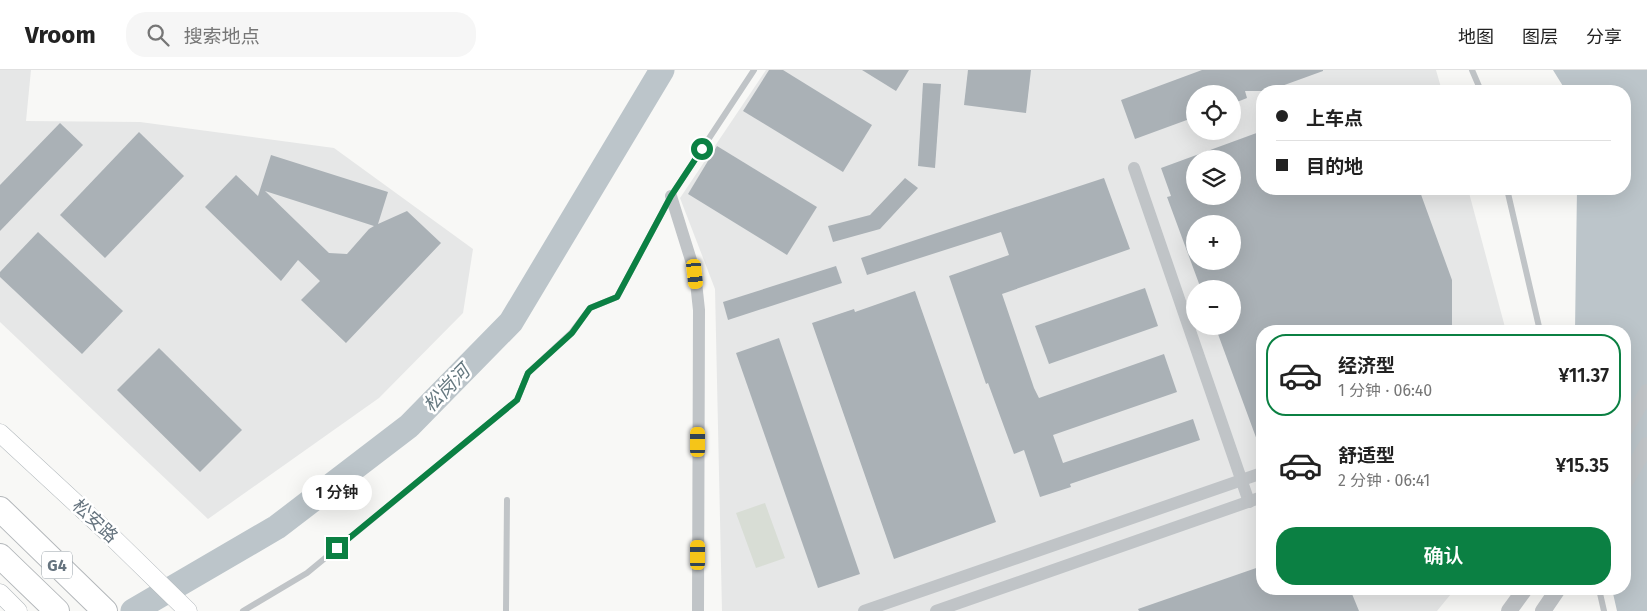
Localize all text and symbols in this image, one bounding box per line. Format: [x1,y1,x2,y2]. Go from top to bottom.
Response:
search box [126,12,476,57]
text: Vroom [25,21,96,49]
icon: search [144,21,172,49]
text: 搜索地点 [184,25,260,48]
text: 地图 [1458,26,1494,48]
text: 图层 [1522,26,1558,48]
text: 分享 [1586,26,1622,48]
map controls [1186,85,1241,335]
button: locate [1186,85,1241,140]
text: 上车点 [1306,107,1363,130]
route start [691,138,713,160]
button: layers [1186,150,1241,205]
text: 目的地 [1306,155,1363,178]
button: + [1186,215,1241,270]
car [685,258,704,290]
button: − [1186,280,1241,335]
icon: car [1278,353,1323,398]
text: 经济型 [1338,354,1395,377]
water label: 松岗河 [418,357,477,417]
text: ¥11.37 [1559,364,1609,387]
text: 1 分钟 · 06:40 [1338,381,1432,400]
car [690,427,705,457]
icon: car [1278,443,1323,488]
text: 舒适型 [1338,444,1395,467]
text: ¥15.35 [1556,454,1609,477]
text: 2 分钟 · 06:41 [1338,471,1430,490]
callout: 1 分钟 [302,476,372,510]
text: 1 分钟 [315,483,359,502]
street label: 松安路 [68,495,122,547]
button: 确认 [1276,527,1611,585]
route end [326,537,348,559]
car [690,540,705,570]
road number: G4 [42,552,72,578]

